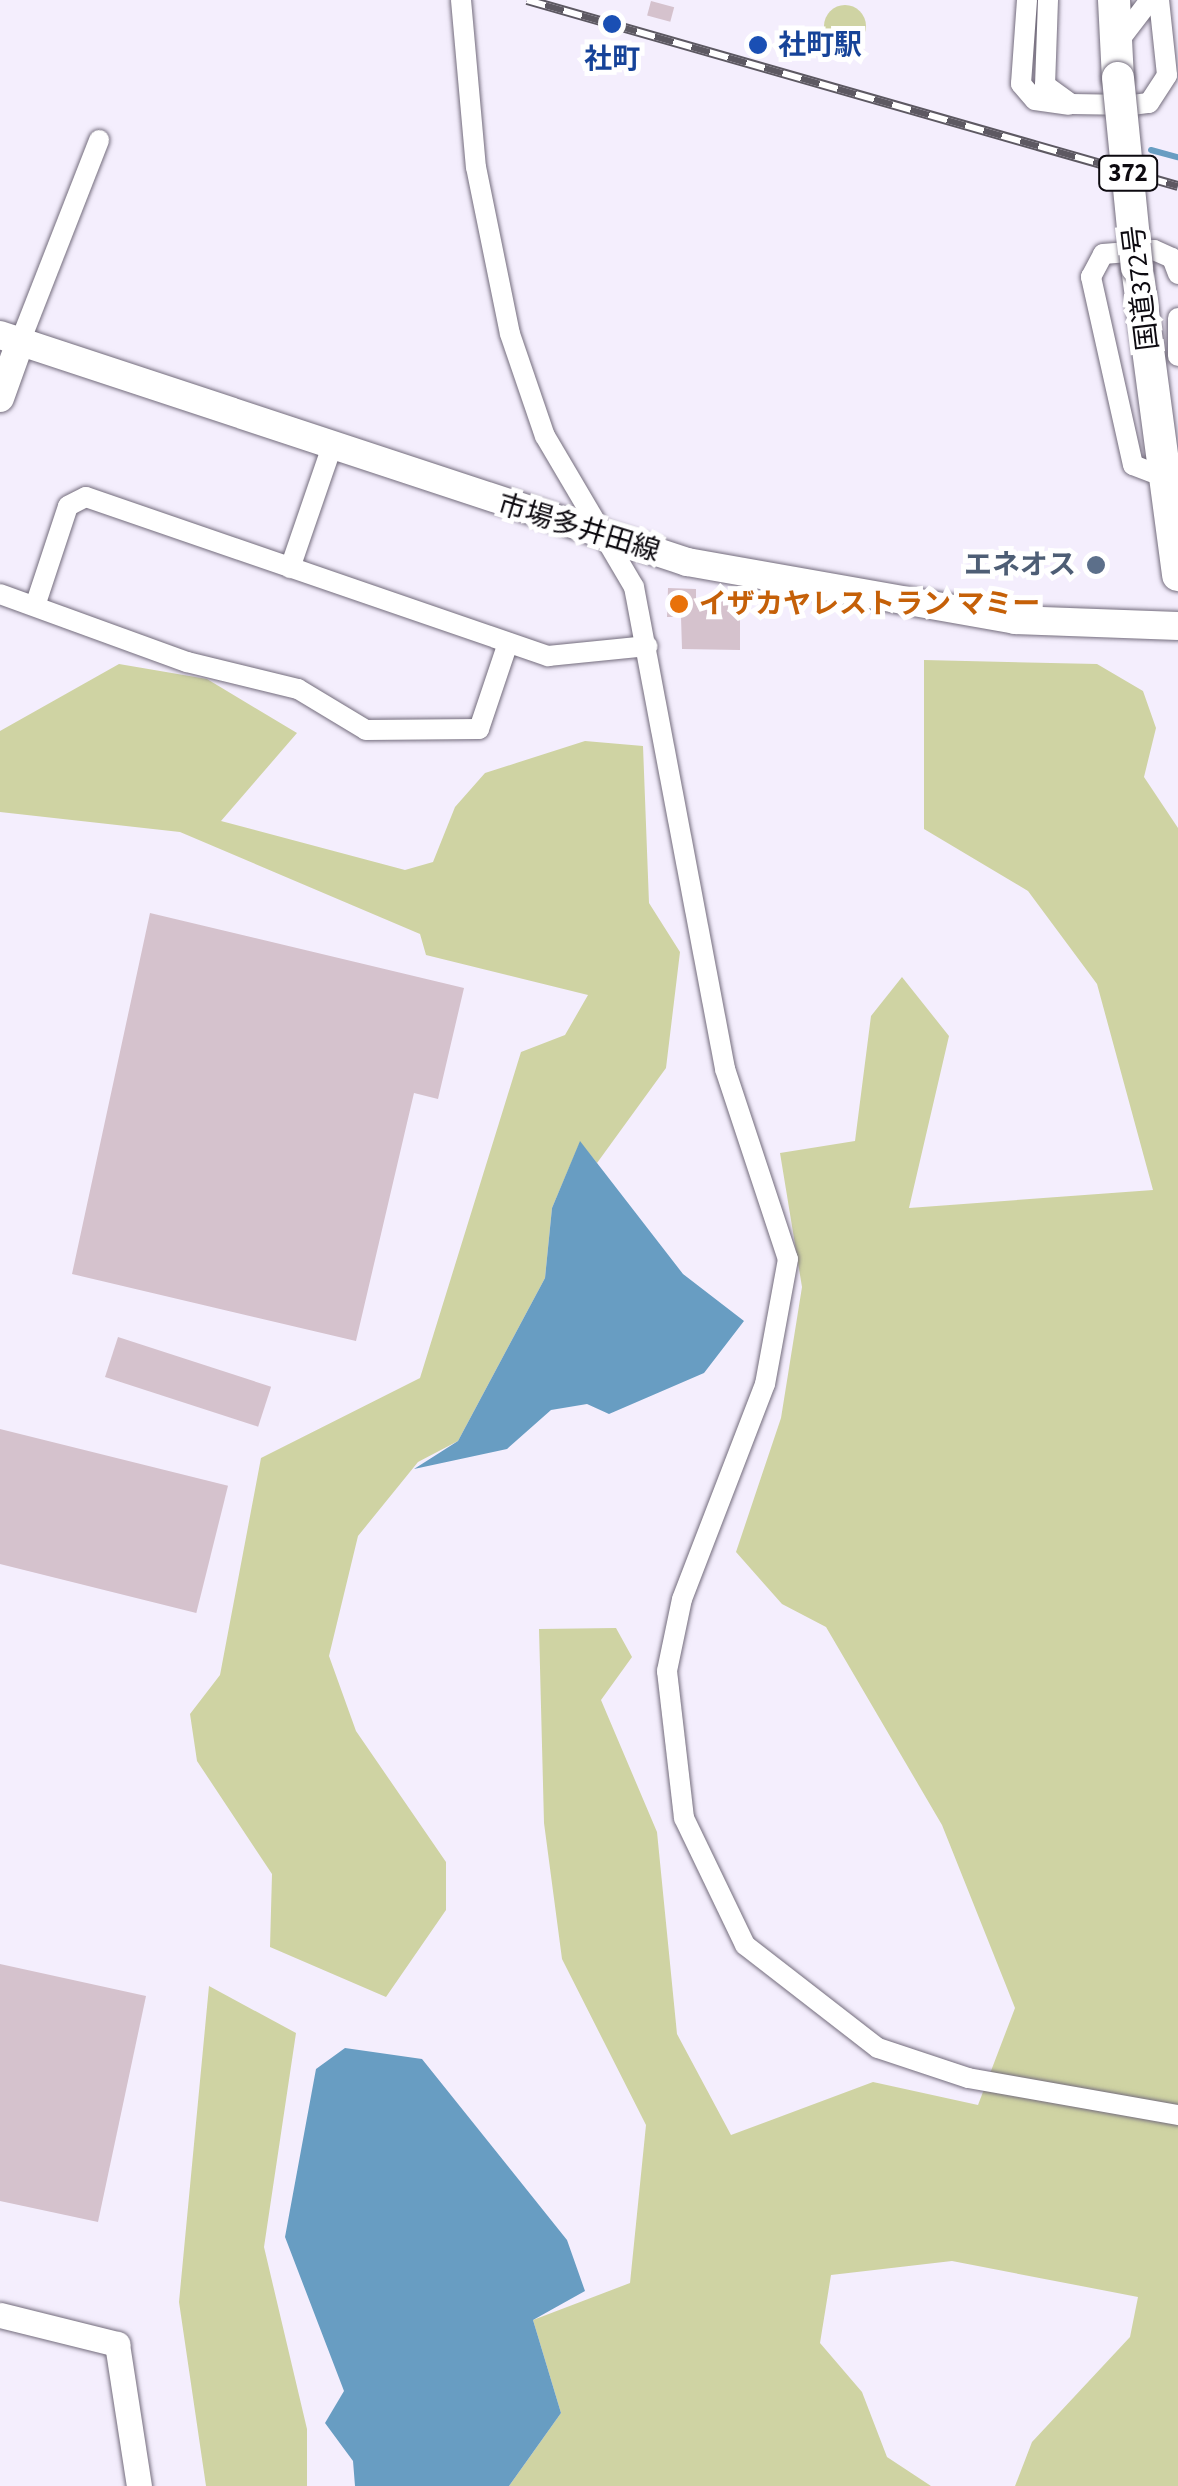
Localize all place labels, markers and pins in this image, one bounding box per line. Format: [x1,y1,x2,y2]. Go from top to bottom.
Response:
marker: 社町 [599,11,625,37]
place label: 社町駅 [778,28,862,62]
marker: 社町駅 [747,34,769,56]
place label: 社町 [584,42,640,76]
place label: エネオス [964,548,1076,582]
marker: エネオス [1085,554,1107,576]
place label: イザカヤレストラン マミー [699,587,1041,621]
marker: イザカヤレストラン マミー [668,593,690,615]

